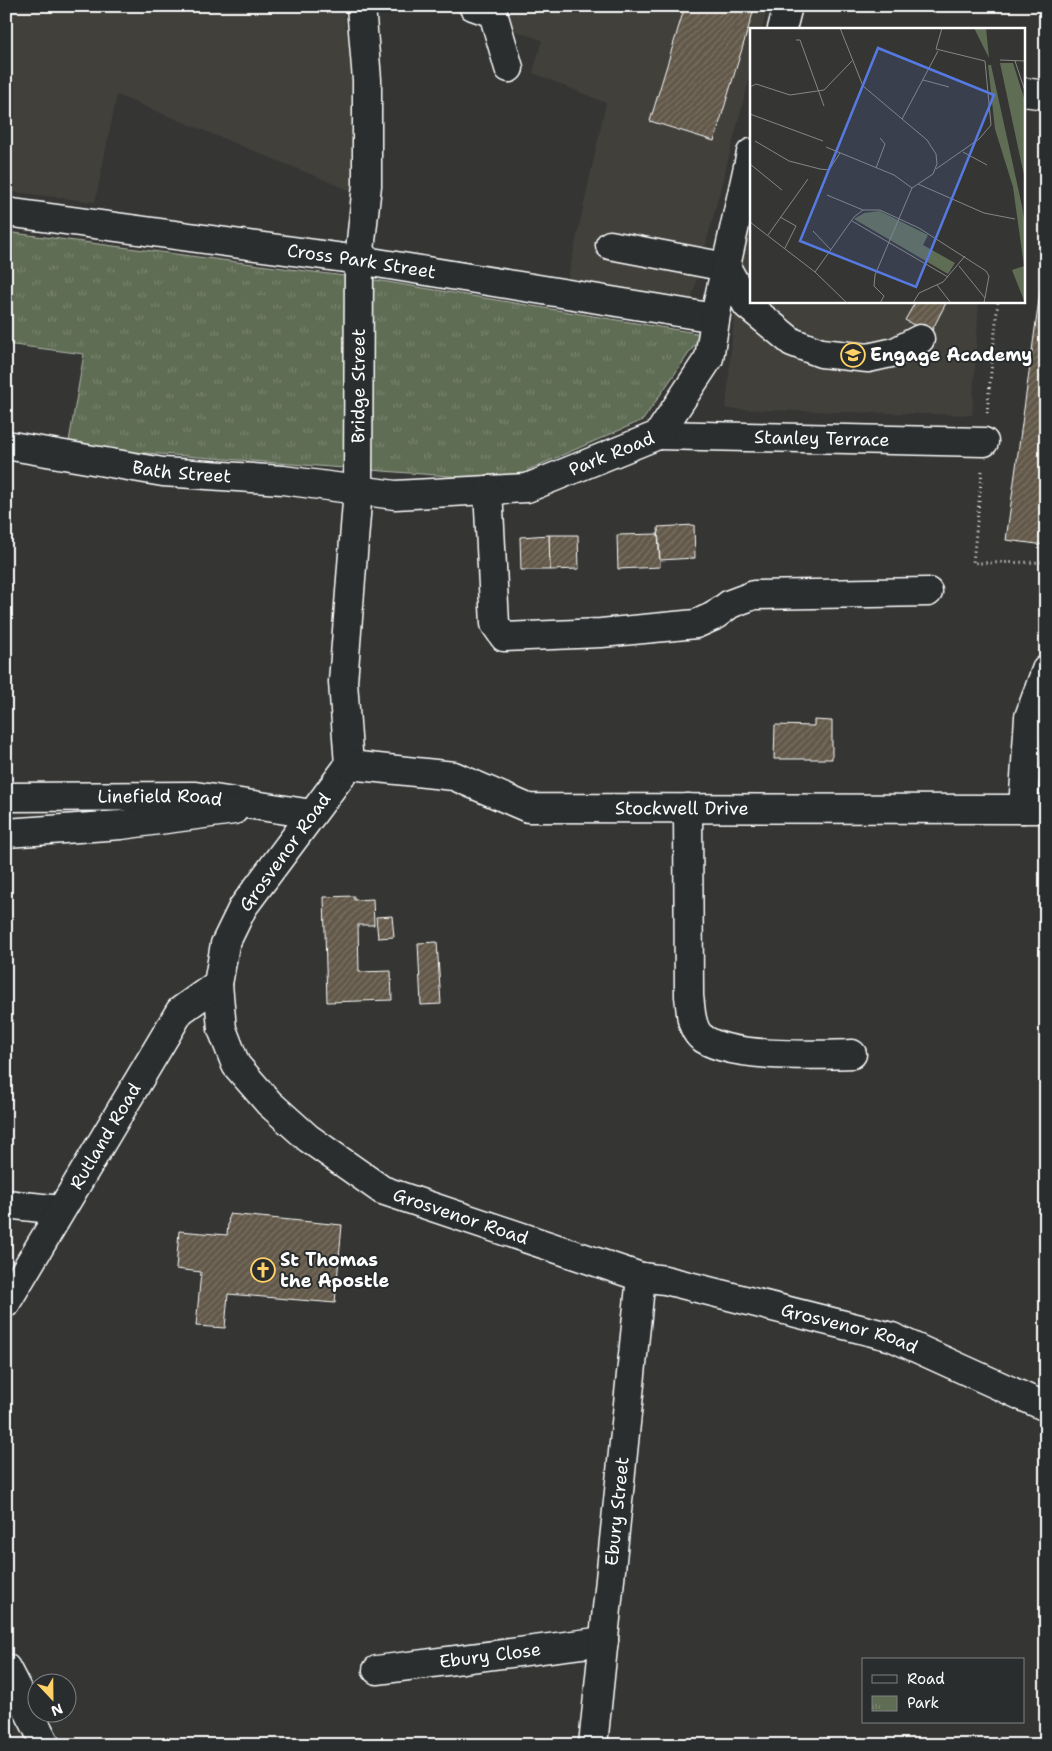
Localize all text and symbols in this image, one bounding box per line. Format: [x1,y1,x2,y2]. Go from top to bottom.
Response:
inset map [750,28,1024,302]
street label: Cross Park Street [286,238,438,284]
street label: Bridge Street [346,328,371,443]
school or university icon: Engage Academy [840,342,866,368]
place label: Engage Academy [870,343,1032,367]
street label: Stanley Terrace [754,425,890,452]
street label: Park Road [565,426,658,482]
street label: Bath Street [130,455,232,489]
street label: Linefield Road [97,784,224,812]
street label: Grosvenor Road [234,788,336,916]
street label: Stockwell Drive [615,796,749,820]
street label: Rutland Road [64,1079,146,1194]
street label: Grosvenor Road [390,1183,532,1250]
place label: St Thomas the Apostle [280,1248,390,1293]
church icon: St Thomas the Apostle [250,1257,276,1283]
street label: Grosvenor Road [778,1298,922,1359]
street label: Ebury Street [599,1455,635,1567]
street label: Ebury Close [438,1637,542,1674]
legend [862,1658,1024,1724]
text: Road [907,1669,945,1689]
north arrow [28,1674,78,1724]
text: Park [907,1693,939,1713]
text: N [48,1700,65,1720]

